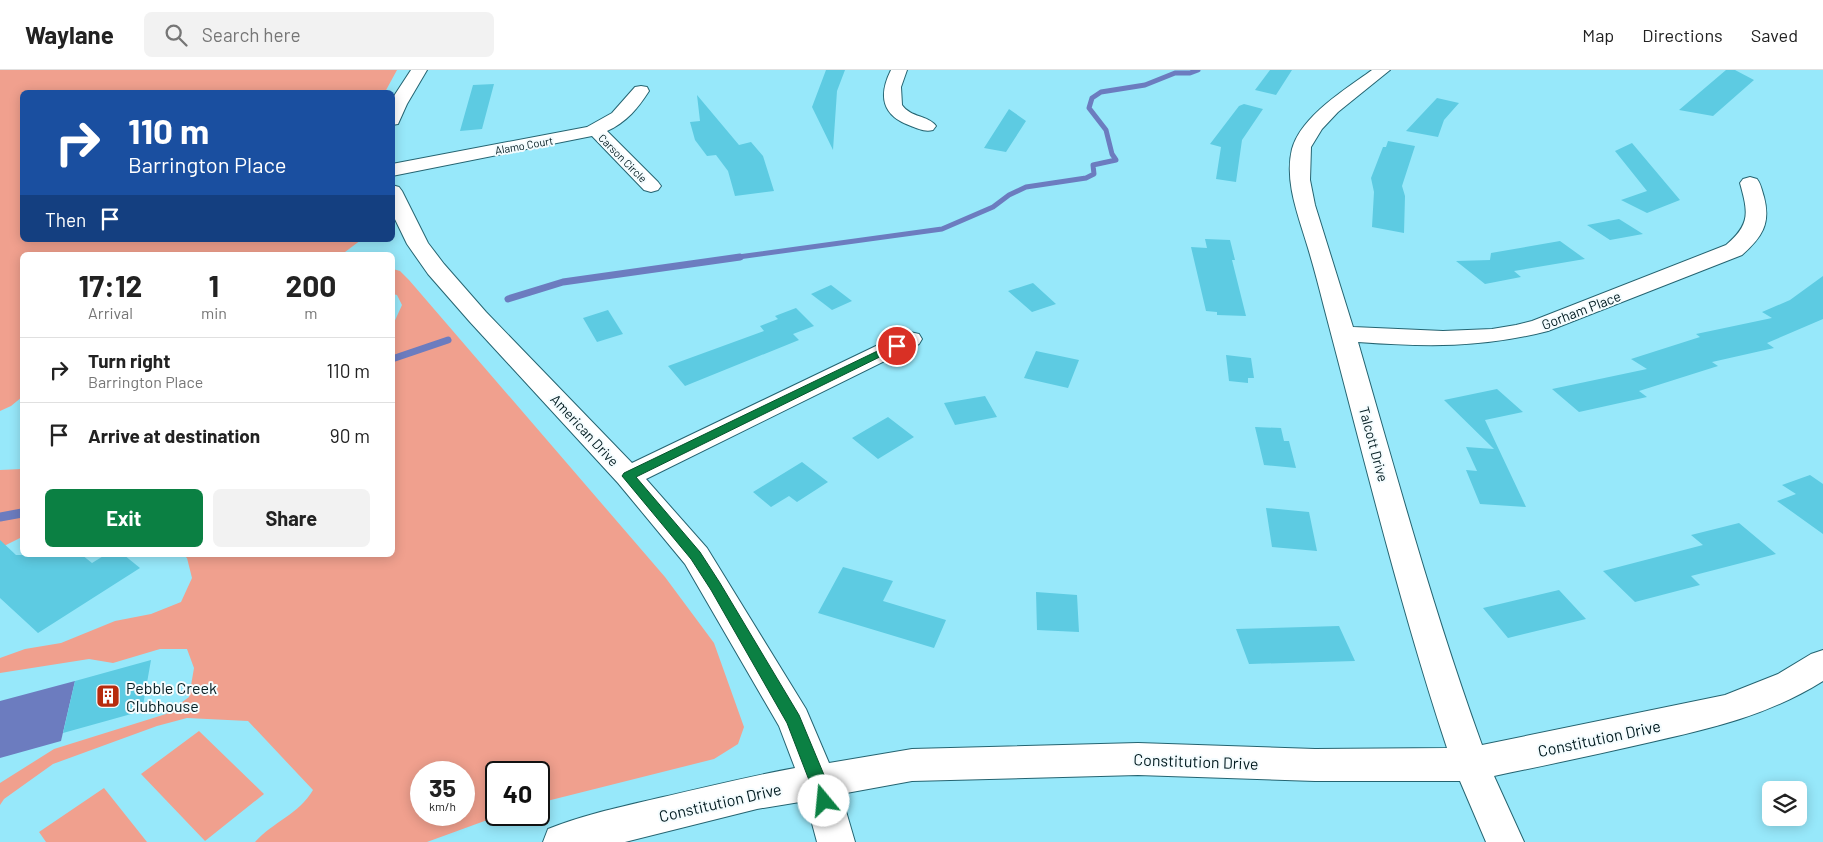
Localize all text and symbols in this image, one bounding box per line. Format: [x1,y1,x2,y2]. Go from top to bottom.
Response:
search box [144,12,494,57]
text: Waylane [25,20,114,49]
icon: search [162,21,190,49]
text: Search here [202,23,301,46]
text: Map [1582,24,1614,46]
text: Directions [1642,24,1723,46]
text: Saved [1751,24,1798,46]
text: 110 m [128,109,209,151]
icon: right [45,110,110,175]
street label: Carson Circle [596,131,650,185]
street label: Alamo Court [494,133,554,157]
text: Barrington Place [128,151,287,177]
icon: arrive [96,205,124,233]
text: Then [45,208,86,231]
text: 17:12 [79,267,142,303]
text: 1 [209,267,219,303]
text: 200 [285,267,336,303]
street label: Gorham Place [1539,287,1623,333]
text: Arrival [88,303,133,322]
text: min [201,303,227,322]
text: m [304,303,318,322]
pin [876,325,918,367]
icon: arrive [883,332,911,360]
text: Turn right [88,349,170,372]
icon: right [45,356,73,384]
text: 110 m [326,359,370,382]
text: Barrington Place [88,372,203,391]
street label: American Drive [547,391,623,469]
street label: Talcott Drive [1356,405,1392,483]
icon: arrive [45,421,73,449]
text: Arrive at destination [88,424,260,447]
text: 90 m [330,424,370,447]
button: Exit [45,489,203,547]
button: Share [213,489,370,547]
place label: Pebble Creek Clubhouse [126,678,217,715]
building icon: Pebble Creek Clubhouse [95,683,121,709]
street label: Constitution Drive [1536,716,1662,760]
street label: Constitution Drive [1133,749,1259,773]
speed limit sign: 40 [485,761,550,826]
text: 35 [429,772,456,802]
position arrow [797,774,849,826]
street label: Constitution Drive [657,779,783,825]
map controls [1762,781,1807,826]
button: layers [1762,781,1807,826]
text: km/h [429,799,456,813]

